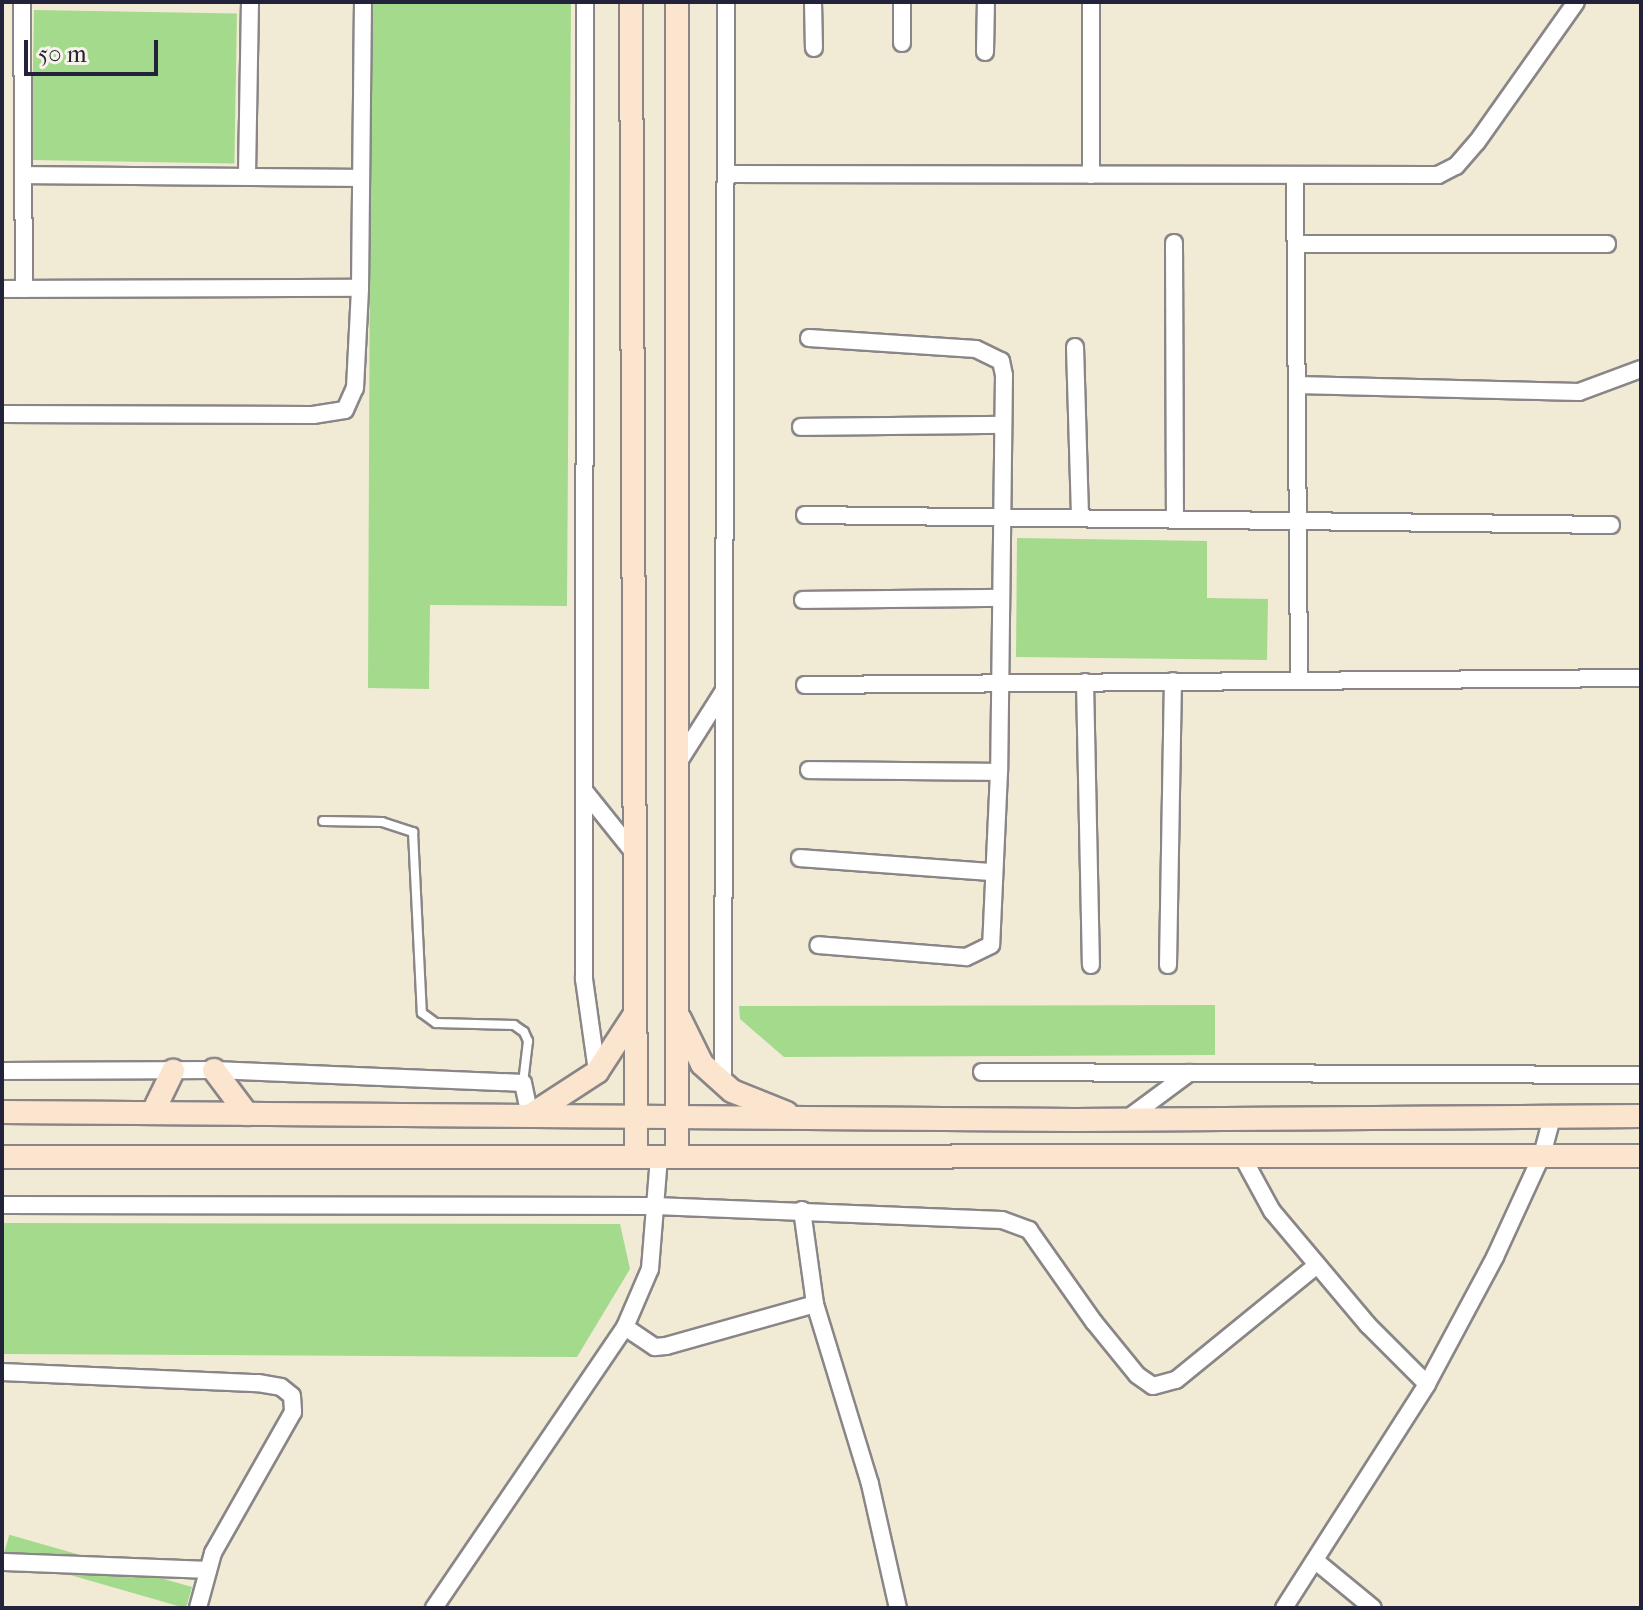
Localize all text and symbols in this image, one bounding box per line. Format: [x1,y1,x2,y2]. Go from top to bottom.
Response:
scale bar [28,24,162,74]
text: 50 m [38,40,87,68]

